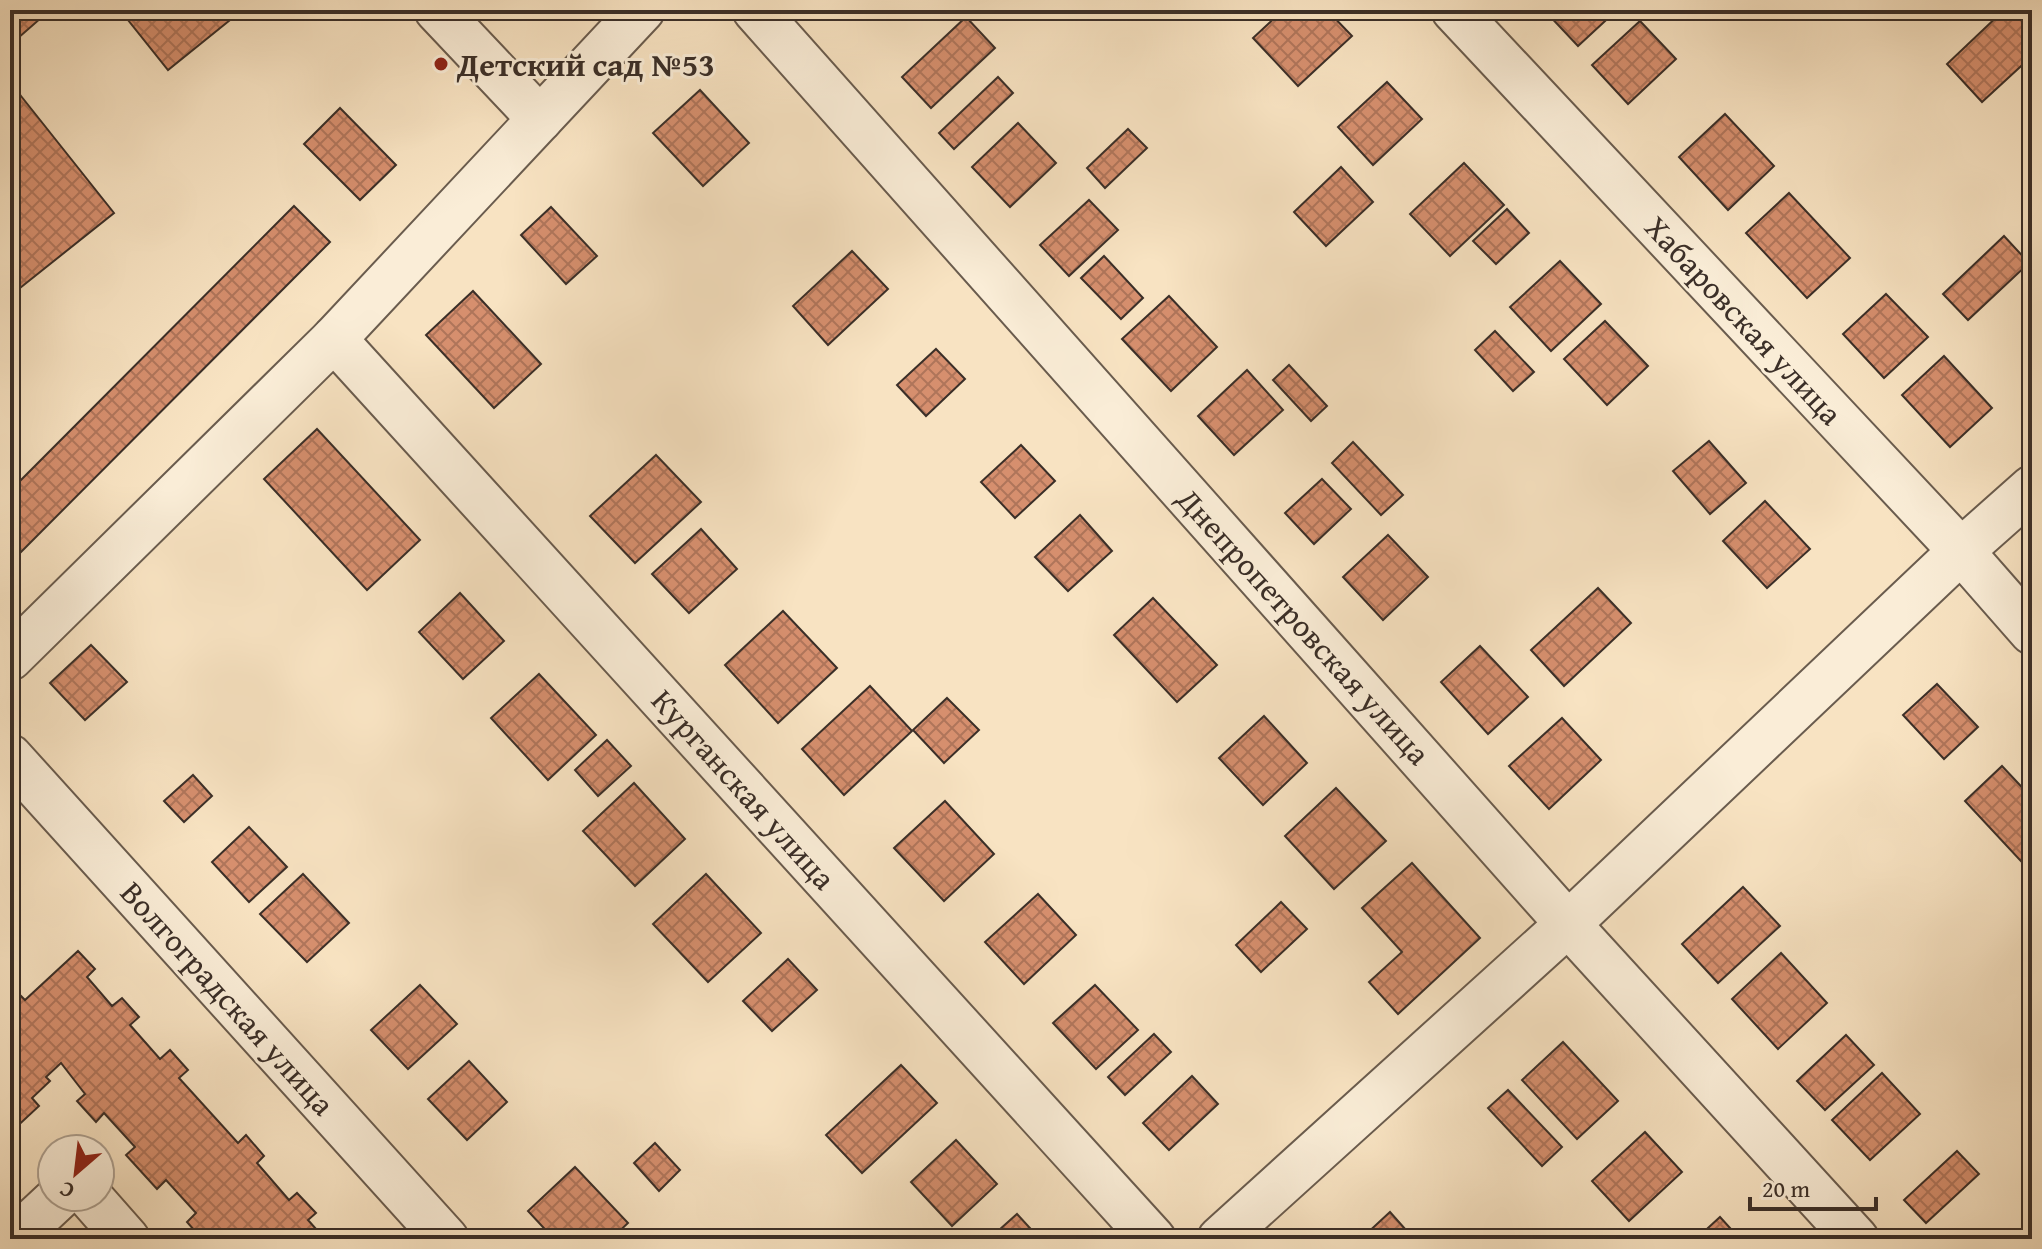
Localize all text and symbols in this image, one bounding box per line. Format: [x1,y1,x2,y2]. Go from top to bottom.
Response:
place label: Детский сад №53 [456,41,715,88]
marker: Детский сад №53 [432,55,450,73]
street label: Хабаровская улица [1634,205,1854,436]
street label: Днепропетровская улица [1166,476,1442,776]
street label: Курганская улица [641,678,848,901]
street label: Волгоградская улица [110,870,347,1126]
north arrow [36,1133,116,1213]
scale bar [1750,1161,1876,1211]
text: 20 m [1762,1171,1810,1206]
text: С [54,1174,80,1208]

